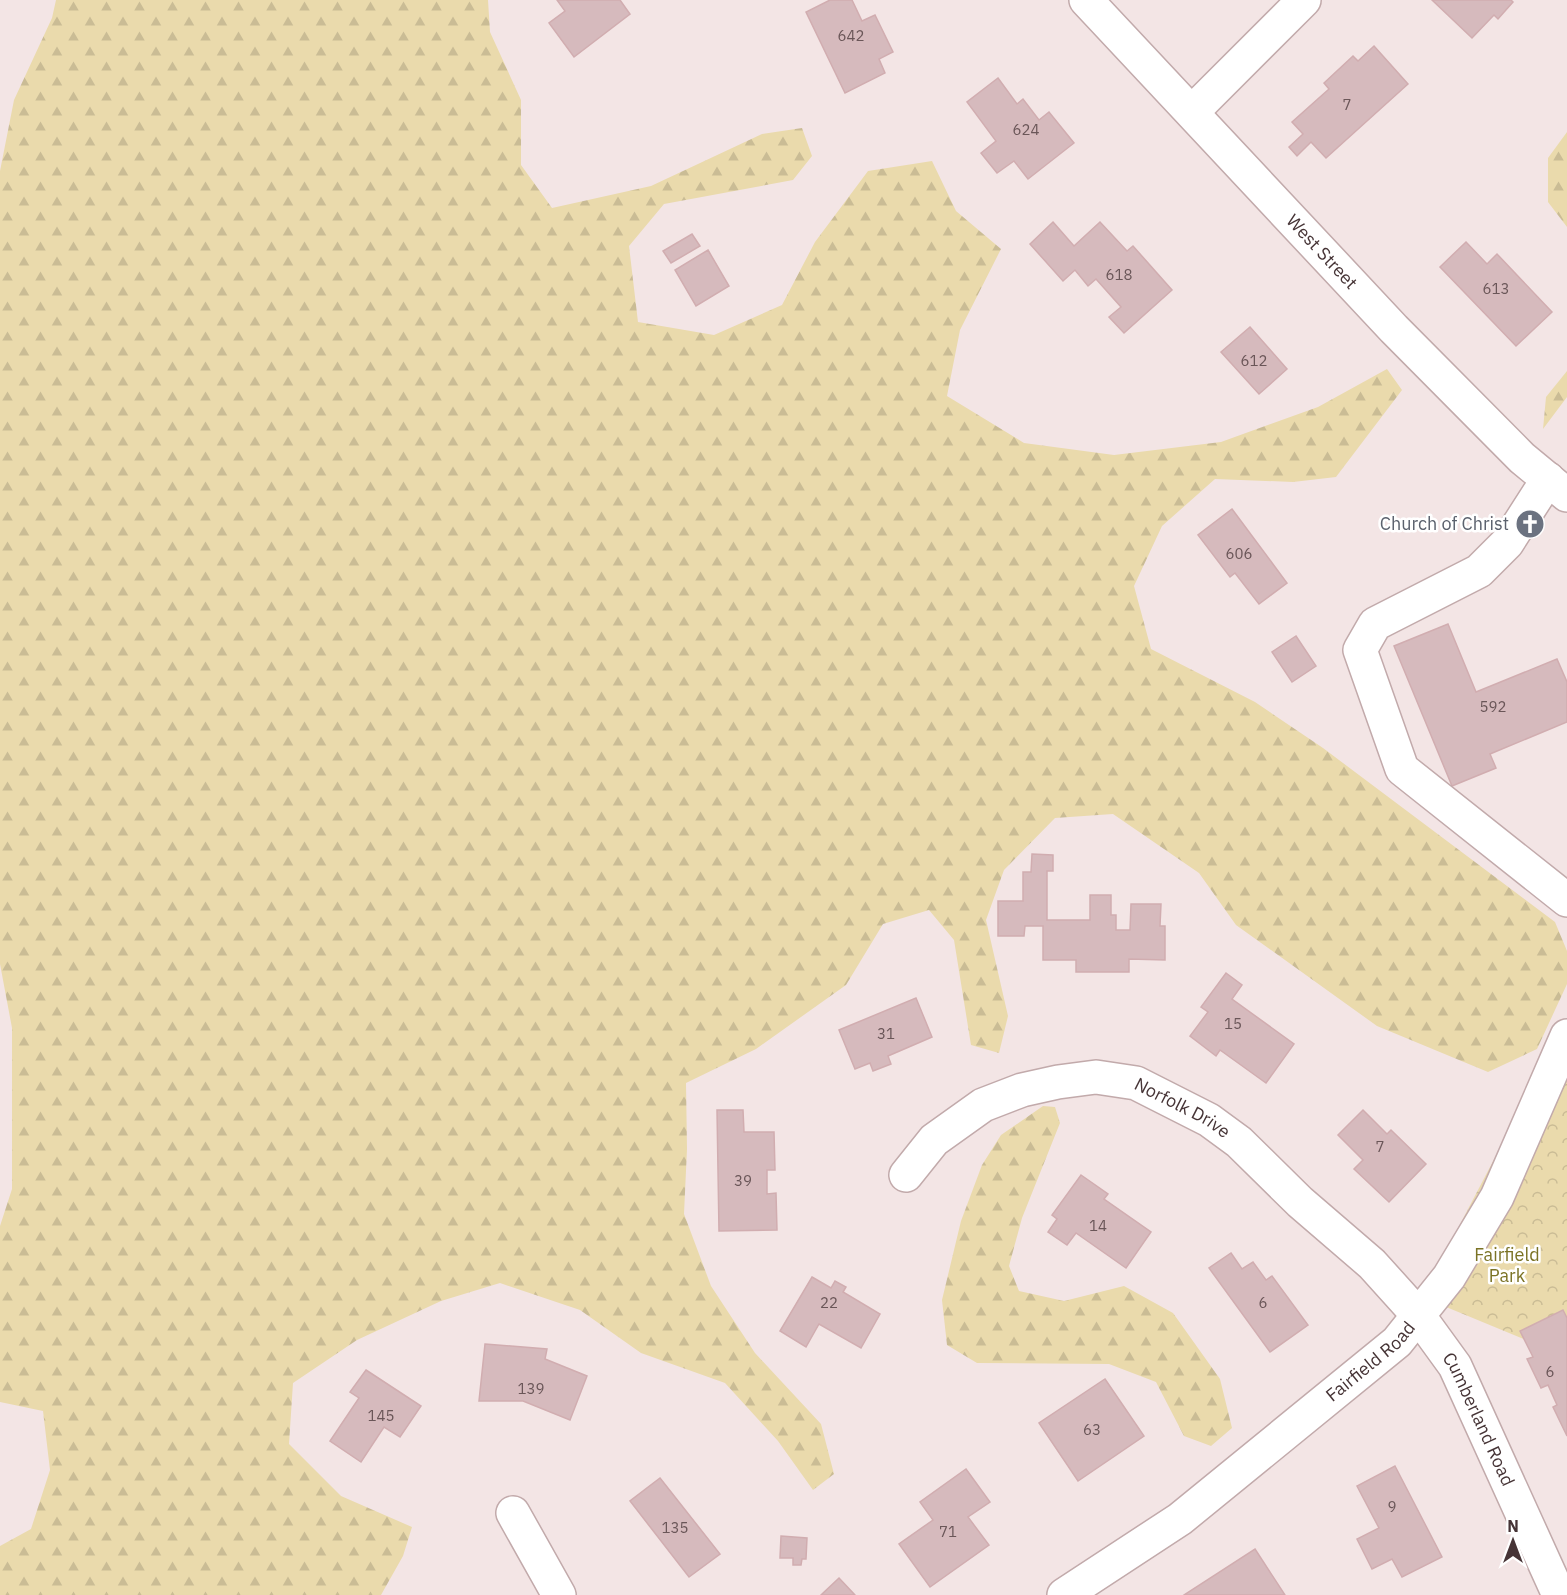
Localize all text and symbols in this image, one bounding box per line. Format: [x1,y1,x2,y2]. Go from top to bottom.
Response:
house number: 642 [837,26,865,45]
house number: 7 [1342,95,1352,114]
house number: 624 [1012,120,1040,139]
street label: West Street [1282,209,1363,294]
house number: 618 [1105,265,1133,284]
house number: 613 [1482,279,1510,298]
house number: 612 [1240,351,1268,370]
church icon: Church of Christ [1514,508,1546,540]
place label: Church of Christ [1380,512,1509,535]
house number: 606 [1225,544,1253,563]
house number: 592 [1479,697,1507,716]
house number: 15 [1224,1014,1242,1033]
house number: 31 [877,1024,895,1043]
street label: Norfolk Drive [1131,1072,1235,1143]
house number: 7 [1375,1137,1385,1156]
house number: 39 [734,1171,752,1190]
house number: 14 [1089,1216,1107,1235]
park label: Fairfield Park [1474,1243,1540,1287]
house number: 22 [820,1293,838,1312]
house number: 6 [1258,1293,1268,1312]
street label: Fairfield Road [1321,1317,1420,1406]
street label: Cumberland Road [1438,1347,1520,1490]
house number: 6 [1545,1362,1555,1381]
house number: 139 [517,1379,545,1398]
house number: 145 [367,1406,395,1425]
house number: 63 [1083,1420,1101,1439]
house number: 9 [1387,1497,1397,1516]
north arrow [1483,1511,1543,1571]
text: N [1507,1516,1519,1536]
house number: 135 [661,1518,689,1537]
house number: 71 [939,1522,957,1541]

